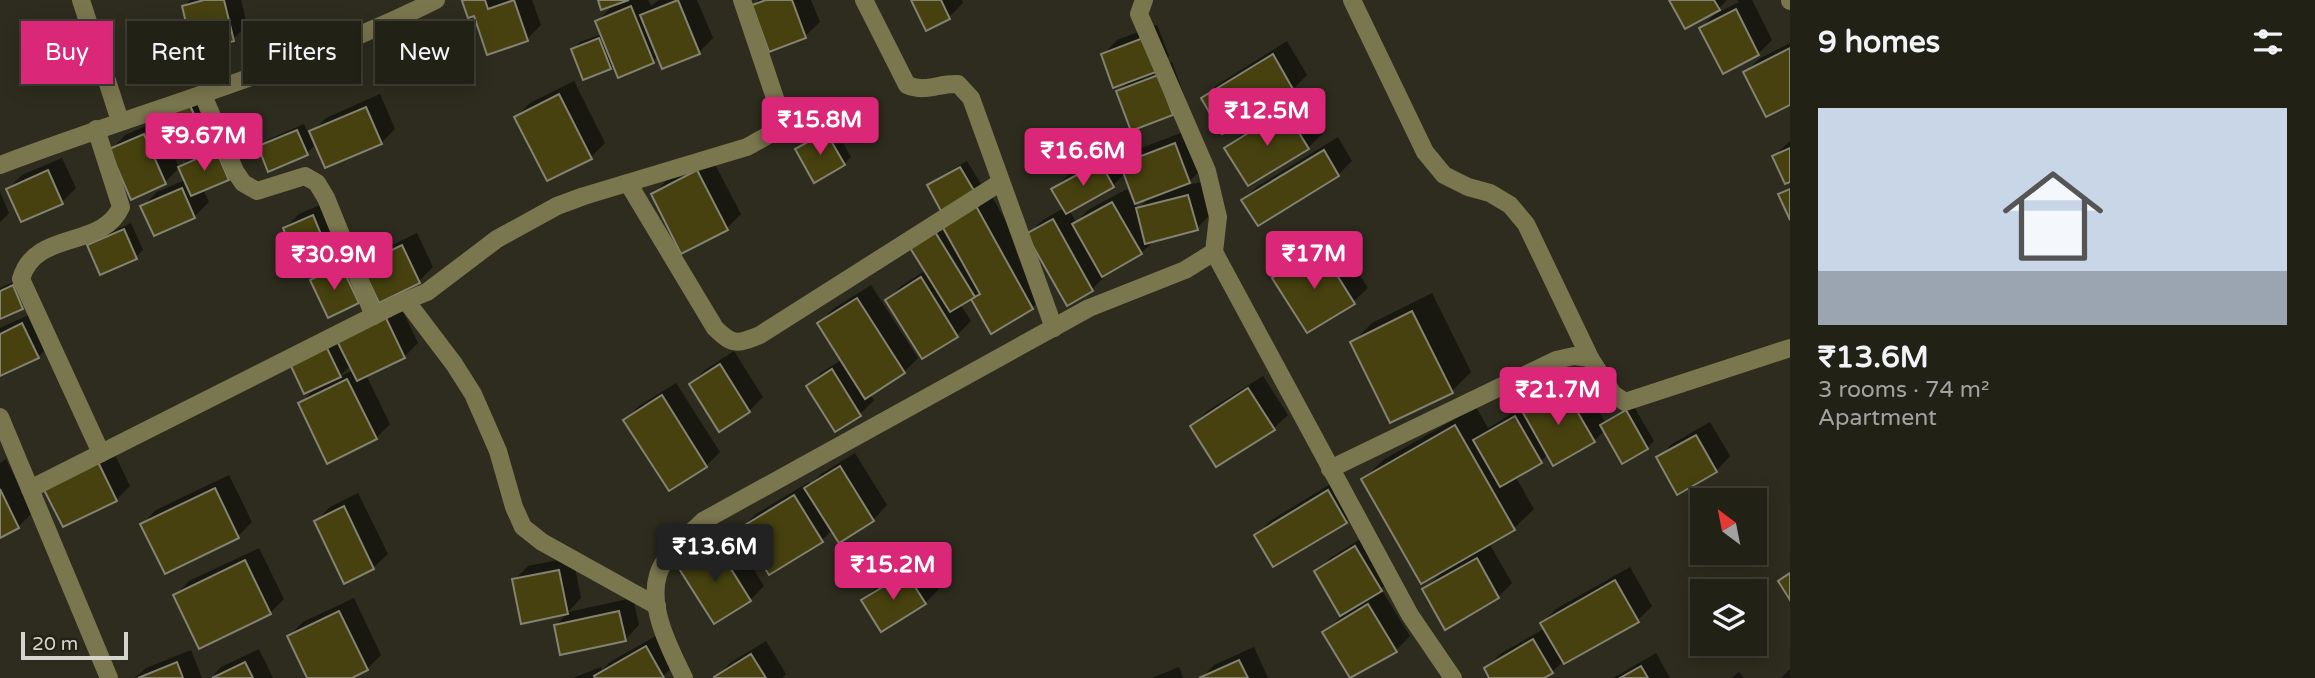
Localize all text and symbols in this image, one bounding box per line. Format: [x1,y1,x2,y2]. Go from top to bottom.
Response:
chip: Buy [21,21,113,84]
chip: Rent [127,21,229,84]
chip: Filters [243,21,361,84]
chip: New [375,21,474,84]
icon: filters [2249,23,2287,61]
text: 9 homes [1818,24,1940,61]
pin: ₹12.5M [1210,88,1324,148]
pin: ₹15.8M [763,97,877,157]
text: ₹12.5M [1225,97,1310,125]
text: ₹15.8M [778,106,862,134]
pin: ₹9.67M [147,114,261,173]
text: ₹9.67M [162,122,247,150]
pin: ₹16.6M [1026,128,1140,188]
text: ₹16.6M [1041,137,1126,165]
icon: home [1990,153,2116,279]
pin: ₹30.9M [277,232,391,292]
pin: ₹17M [1273,232,1355,291]
text: ₹17M [1282,240,1346,268]
text: ₹30.9M [292,241,377,269]
text: ₹13.6M [1818,339,1929,376]
pin: ₹21.7M [1501,368,1615,427]
text: ₹21.7M [1516,376,1600,404]
text: 3 rooms · 74 m² [1818,376,1989,404]
text: Apartment [1818,404,1937,432]
north arrow [1690,488,1768,565]
map controls [1690,488,1767,656]
pin: ₹13.6M [658,524,772,584]
text: ₹13.6M [673,533,758,561]
pin: ₹15.2M [836,542,950,602]
text: ₹15.2M [851,551,935,579]
button: layers [1690,579,1767,656]
scale bar [21,629,128,661]
text: 20 m [32,633,78,655]

